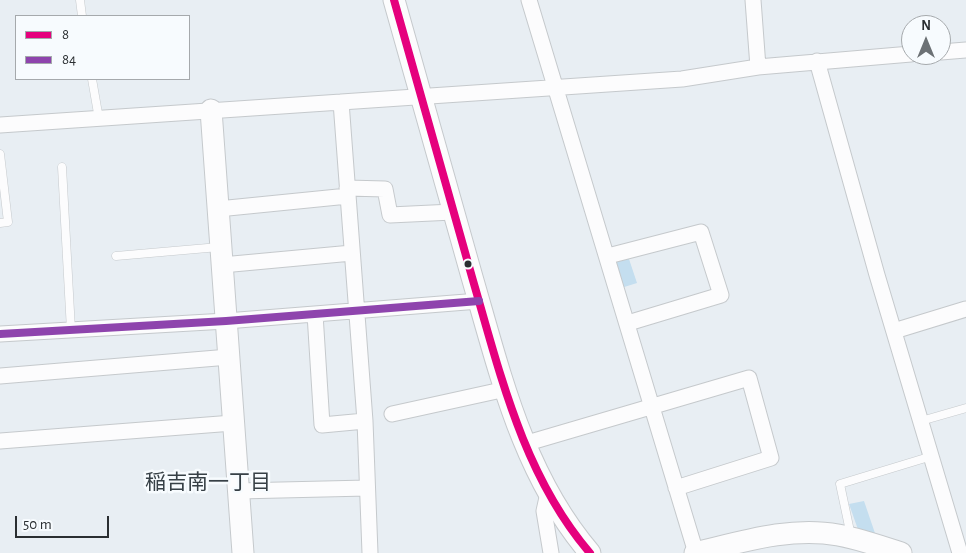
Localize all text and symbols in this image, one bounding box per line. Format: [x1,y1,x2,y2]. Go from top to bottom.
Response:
legend [15,15,190,80]
north arrow [901,15,951,65]
text: N [921,19,931,33]
text: 8 [62,27,69,42]
text: 84 [62,52,76,67]
unlabelled marker [463,259,473,269]
district label: 稲吉南一丁目 [145,470,271,496]
scale bar [18,506,111,538]
text: 50 m [23,517,52,532]

